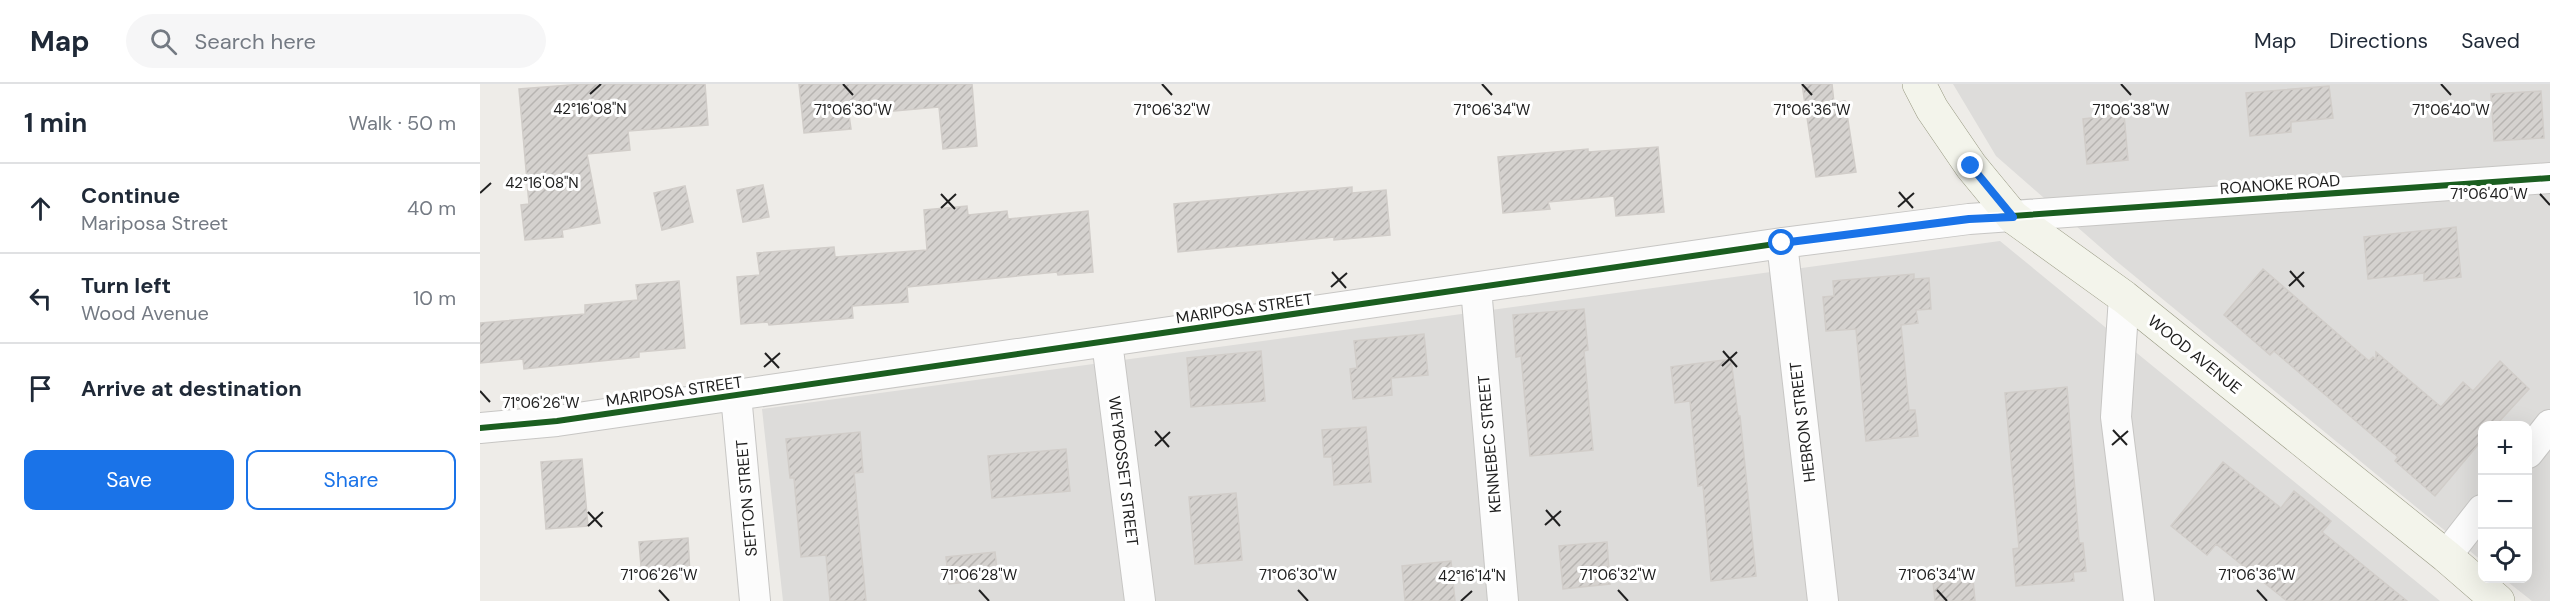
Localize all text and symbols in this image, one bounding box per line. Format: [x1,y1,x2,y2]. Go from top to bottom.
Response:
search box [126,14,546,68]
text: Map [30,23,90,60]
icon: search [147,25,180,58]
text: Search here [195,27,316,56]
text: Map [2254,27,2296,55]
text: Directions [2329,27,2428,55]
text: Saved [2461,27,2520,55]
text: 42°16'08"N [553,99,627,119]
text: 71°06'30"W [814,100,892,120]
text: 71°06'32"W [1134,100,1211,120]
text: 71°06'34"W [1454,100,1531,120]
text: 71°06'36"W [1773,100,1851,120]
text: 71°06'38"W [2093,100,2170,120]
text: 71°06'40"W [2412,100,2490,120]
text: 1 min [24,106,87,140]
text: Walk · 50 m [349,110,456,136]
route end [1957,152,1983,178]
street label: ROANOKE ROAD [2219,170,2341,199]
text: 42°16'08"N [505,173,579,193]
text: Continue [81,181,180,210]
text: 71°06'40"W [2450,184,2528,204]
icon: ahead [24,192,57,225]
text: 40 m [407,195,456,221]
text: Mariposa Street [81,210,228,236]
route start [1768,229,1794,255]
text: Turn left [81,271,171,300]
icon: left [24,282,57,315]
text: 10 m [413,285,456,311]
street label: MARIPOSA STREET [1174,289,1314,328]
text: Wood Avenue [81,300,209,326]
street label: WOOD AVENUE [2144,310,2246,399]
street label: HEBRON STREET [1785,360,1820,483]
icon: arrive [24,372,57,405]
street label: MARIPOSA STREET [604,372,744,411]
text: Arrive at destination [81,374,302,403]
street label: KENNEBEC STREET [1473,374,1506,514]
text: 71°06'26"W [503,393,580,413]
street label: WEYBOSSET STREET [1104,395,1143,547]
map controls [2478,421,2532,583]
button: + [2478,421,2532,475]
street label: SEFTON STREET [731,438,762,557]
button: Save [24,450,234,510]
button: Share [246,450,456,510]
button: − [2478,475,2532,529]
button: locate [2478,529,2532,583]
text: 71°06'26"W [621,565,698,585]
text: 71°06'28"W [941,565,1018,585]
text: 71°06'30"W [1259,565,1337,585]
text: 71°06'32"W [1580,565,1657,585]
text: 71°06'34"W [1899,565,1976,585]
text: 71°06'36"W [2218,565,2296,585]
text: 42°16'14"N [1438,566,1506,586]

